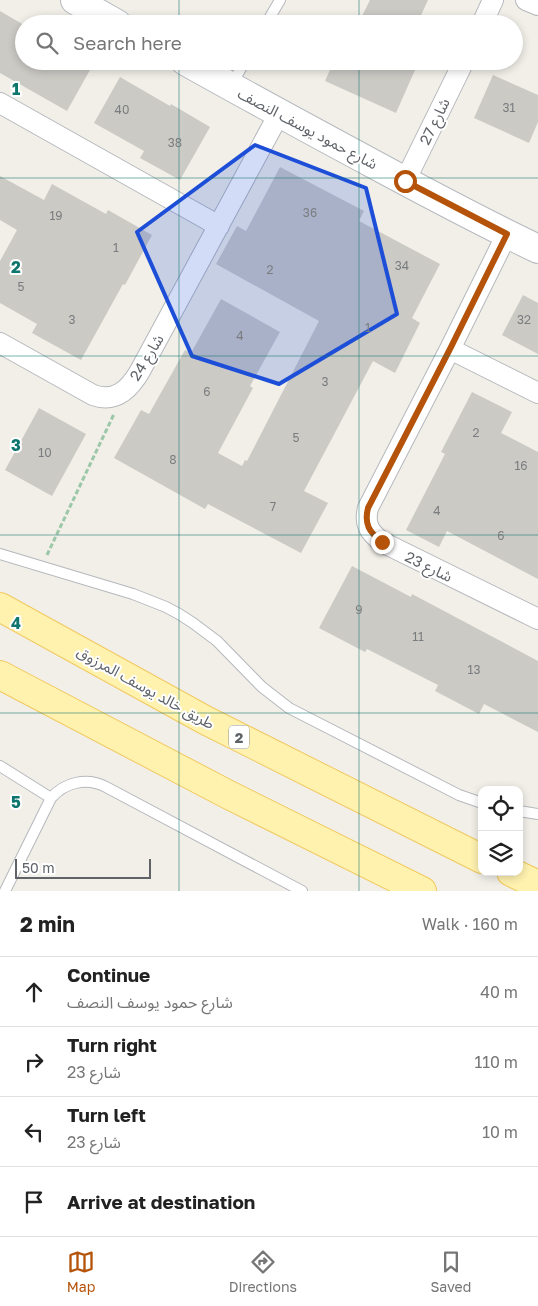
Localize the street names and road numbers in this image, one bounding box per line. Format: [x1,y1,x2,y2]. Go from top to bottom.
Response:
street label: شارع حمود يوسف النصف [233,84,381,176]
street label: شارع 27 [415,95,457,149]
street label: شارع 24 [125,330,170,385]
street label: شارع 23 [401,547,456,589]
street label: طريق خالد يوسف المرزوق [73,642,218,734]
road number: 2 [229,726,249,749]

